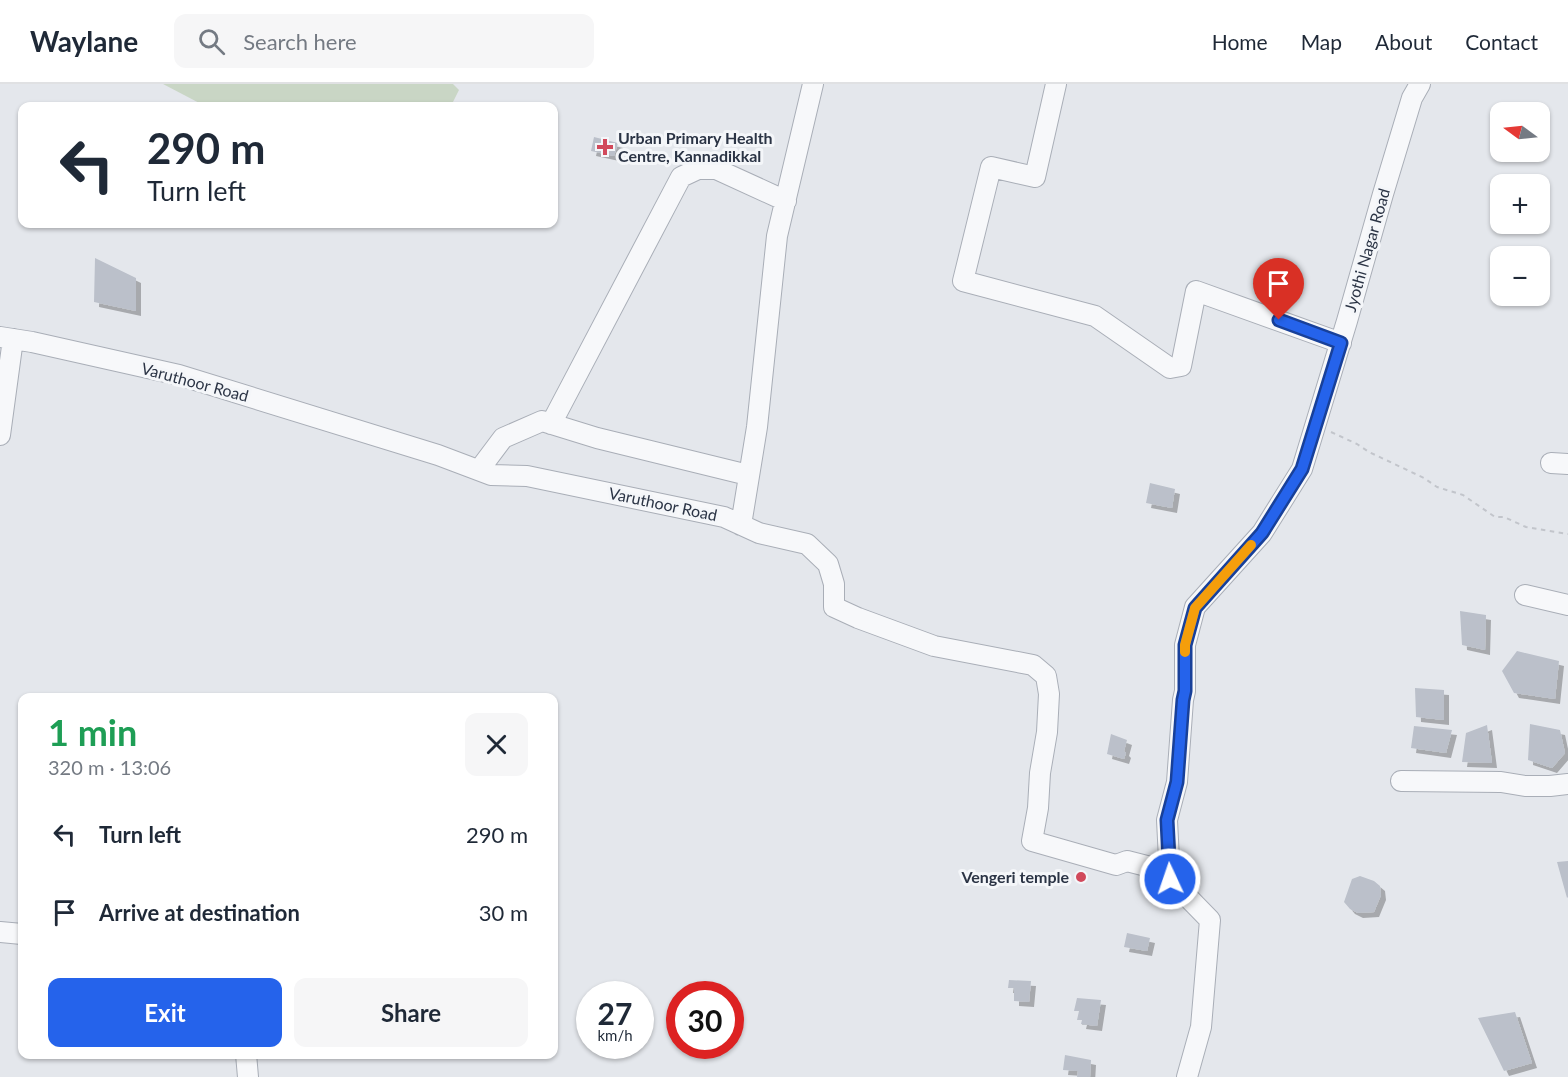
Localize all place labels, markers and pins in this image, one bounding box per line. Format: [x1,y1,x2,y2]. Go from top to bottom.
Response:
place label: Urban Primary Health Centre, Kannadikkal [618,128,773,165]
marker: Urban Primary Health Centre, Kannadikkal [596,138,614,156]
pin [1253,258,1304,320]
place label: Vengeri temple [960,867,1069,886]
marker: Vengeri temple [1074,870,1088,884]

